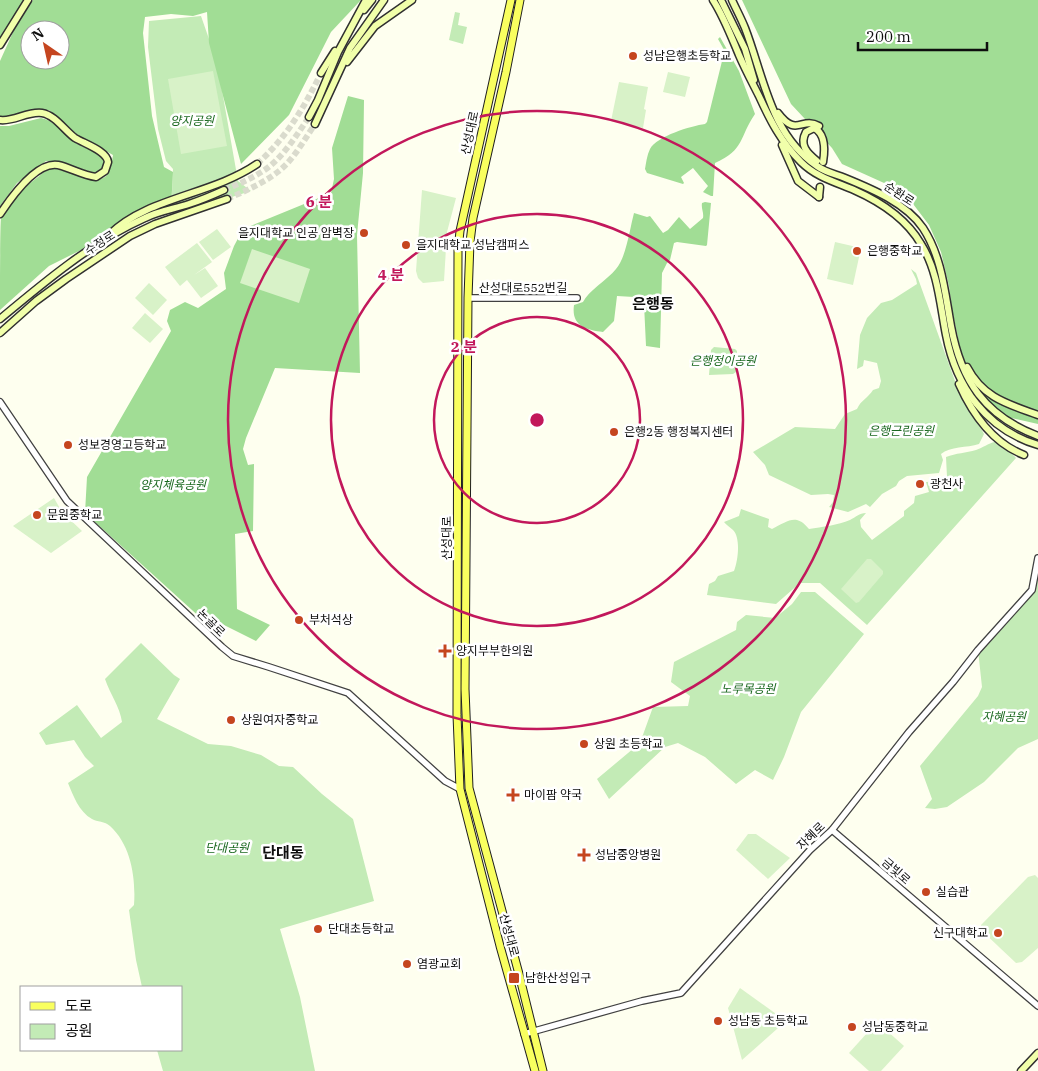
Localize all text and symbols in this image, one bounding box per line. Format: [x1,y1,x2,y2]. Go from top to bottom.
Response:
north arrow [20,20,70,70]
scale bar [858,20,987,52]
text: N [28,24,47,45]
text: 200 m [866,27,911,46]
place label: 성남은행초등학교 [643,48,731,63]
marker: 성남은행초등학교 [627,50,639,62]
street label: 산성대로 [458,110,481,156]
park label: 양지공원 [170,113,215,128]
street label: 순환로 [881,178,917,209]
text: 6 분 [306,192,332,211]
place label: 을지대학교 인공 암벽장 [238,225,354,240]
street label: 수정로 [82,227,118,258]
marker: 을지대학교 인공 암벽장 [358,227,370,239]
place label: 을지대학교 성남캠퍼스 [416,237,529,252]
marker: 을지대학교 성남캠퍼스 [400,239,412,251]
place label: 은행중학교 [867,243,922,258]
marker: 은행중학교 [851,245,863,257]
text: 4 분 [378,265,404,284]
street label: 산성대로552번길 [479,280,567,295]
district label: 은행동 [632,294,674,313]
text: 2 분 [451,337,477,356]
park label: 은행정이공원 [690,353,757,368]
centre of rings [528,411,546,429]
park label: 은행근린공원 [868,423,935,438]
place label: 은행2동 행정복지센터 [624,424,733,439]
marker: 은행2동 행정복지센터 [608,426,620,438]
place label: 성보경영고등학교 [78,437,166,452]
marker: 성보경영고등학교 [62,439,74,451]
place label: 광천사 [930,476,963,491]
park label: 양지체육공원 [140,477,207,492]
marker: 광천사 [914,478,926,490]
place label: 문원중학교 [47,507,102,522]
marker: 문원중학교 [31,509,43,521]
street label: 산성대로 [439,516,454,560]
street label: 논골로 [194,606,228,640]
place label: 부처석상 [309,612,353,627]
marker: 부처석상 [293,614,305,626]
place label: 양지부부한의원 [456,643,533,658]
marker: 양지부부한의원 [438,644,452,658]
park label: 노루목공원 [720,681,777,696]
park label: 자혜공원 [982,709,1027,724]
place label: 상원여자중학교 [241,712,318,727]
marker: 상원여자중학교 [225,714,237,726]
place label: 상원 초등학교 [594,736,663,751]
marker: 상원 초등학교 [578,738,590,750]
place label: 마이팜 약국 [524,787,582,802]
marker: 마이팜 약국 [506,788,520,802]
street label: 자혜로 [794,819,828,853]
park label: 단대공원 [205,840,250,855]
district label: 단대동 [262,843,304,862]
place label: 성남중앙병원 [595,847,661,862]
marker: 성남중앙병원 [577,848,591,862]
street label: 금빛로 [879,854,914,887]
place label: 실습관 [936,884,969,899]
marker: 실습관 [920,886,932,898]
street label: 산성대로 [497,912,522,958]
place label: 단대초등학교 [328,921,394,936]
marker: 단대초등학교 [312,923,324,935]
place label: 신구대학교 [933,925,988,940]
marker: 신구대학교 [992,927,1004,939]
place label: 염광교회 [417,956,461,971]
marker: 염광교회 [401,958,413,970]
place label: 남한산성입구 [525,970,591,985]
marker: 남한산성입구 [507,971,521,985]
legend [20,986,182,1051]
text: 도로 [65,996,93,1015]
place label: 성남동 초등학교 [728,1013,808,1028]
marker: 성남동 초등학교 [712,1015,724,1027]
place label: 성남동중학교 [862,1019,928,1034]
text: 공원 [65,1021,93,1040]
marker: 성남동중학교 [846,1021,858,1033]

